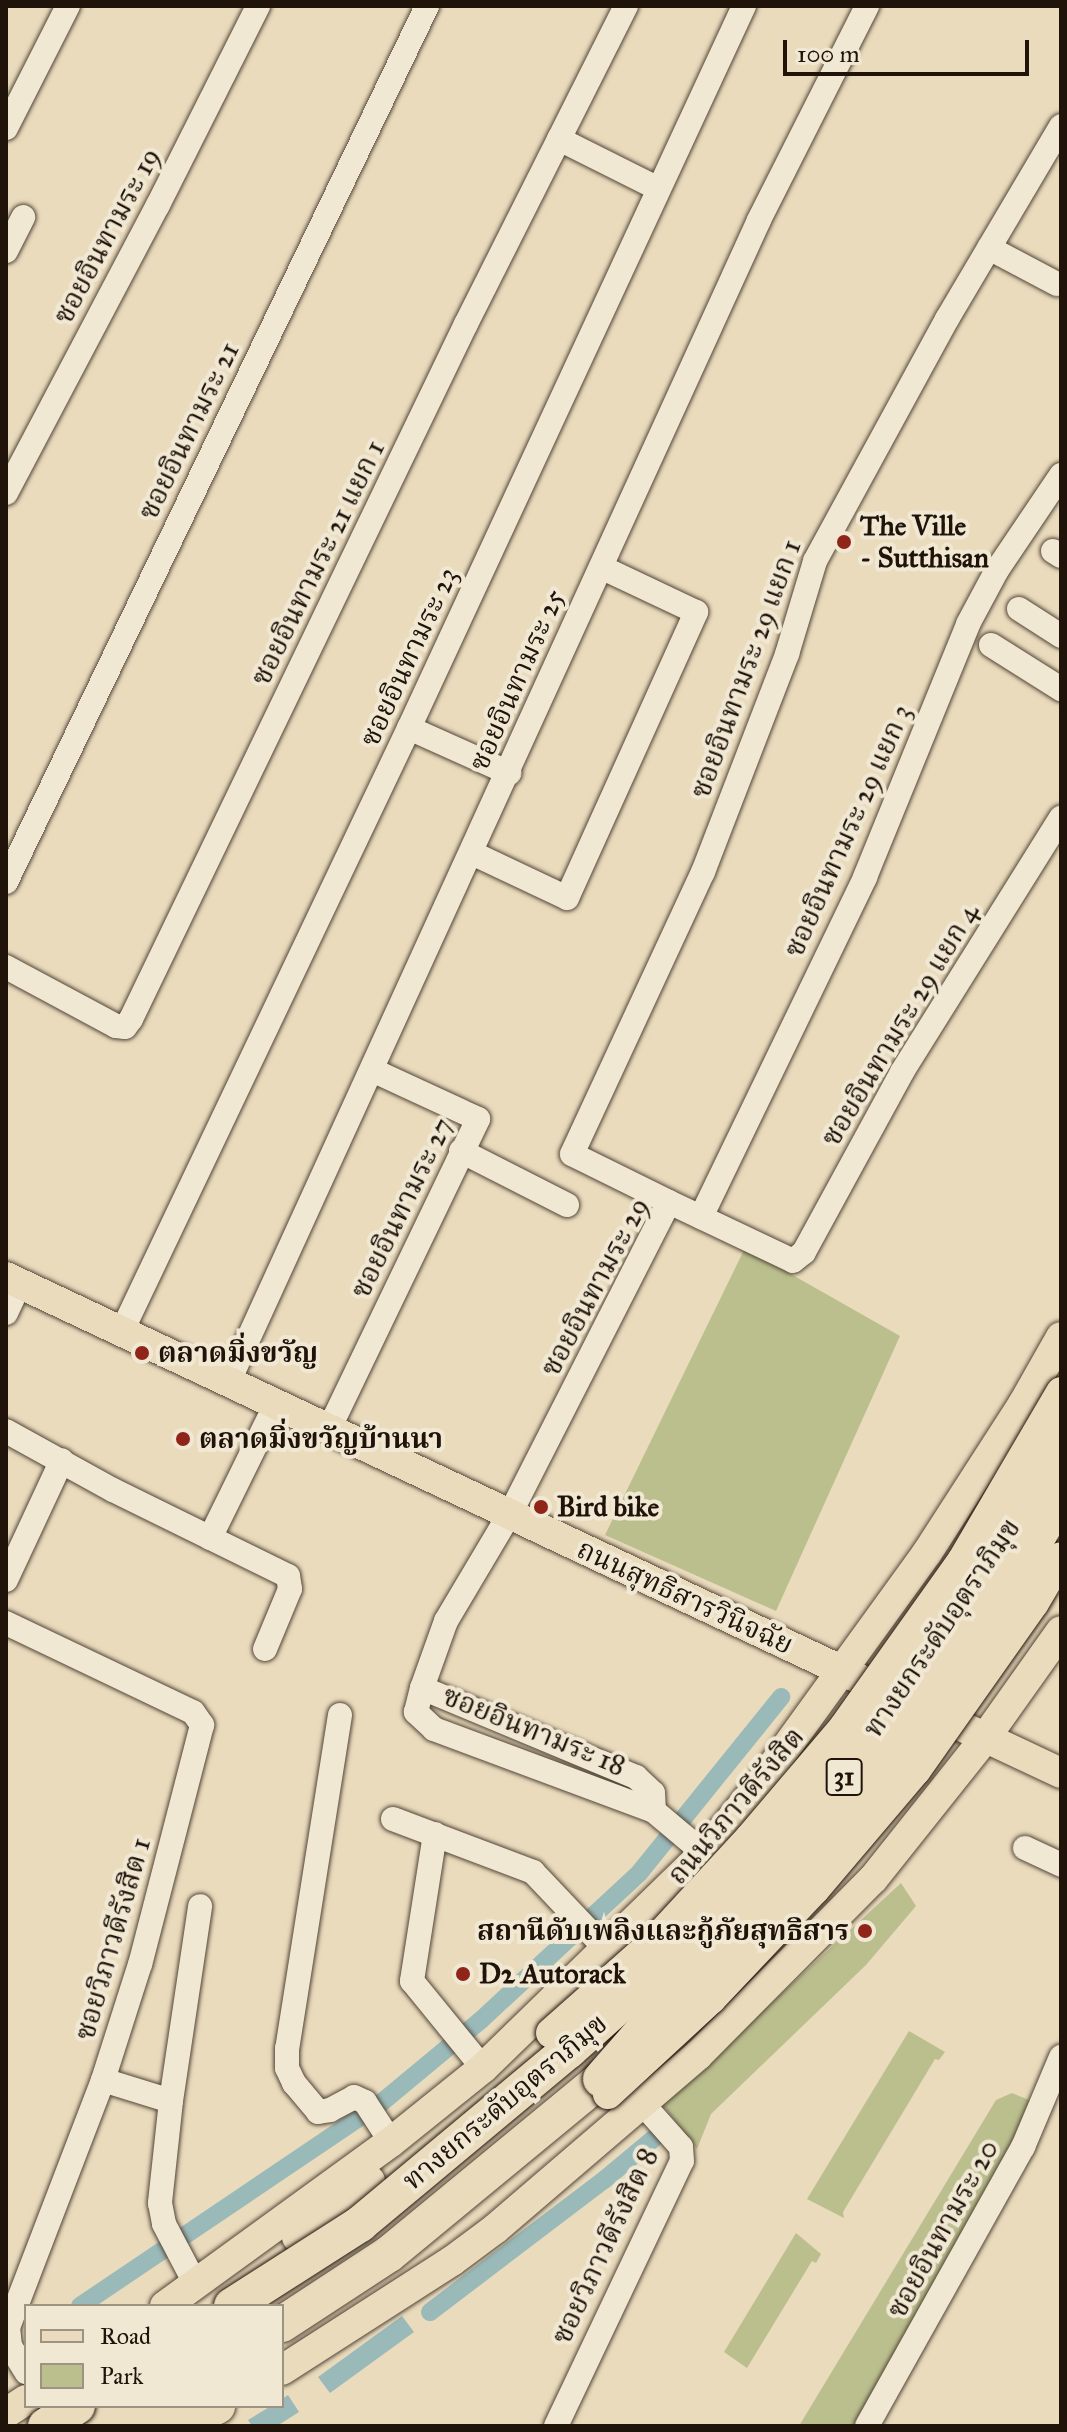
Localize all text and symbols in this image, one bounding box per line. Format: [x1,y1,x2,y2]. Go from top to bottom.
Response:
scale bar [787,24,1033,74]
text: 100 m [797,39,860,69]
street label: ซอยอินทามระ 19 [47,142,167,330]
street label: ซอยอินทามระ 21 [132,337,246,525]
street label: ซอยอินทามระ 21 แยก 1 [244,435,392,691]
place label: The Ville - Sutthisan [860,509,989,575]
marker: The Ville - Sutthisan [835,533,853,551]
street label: ซอยอินทามระ 29 แยก 1 [684,535,808,803]
street label: ซอยอินทามระ 23 [353,562,465,752]
street label: ซอยอินทามระ 25 [462,584,572,776]
street label: ซอยอินทามระ 29 แยก 3 [777,700,919,962]
street label: ซอยอินทามระ 29 แยก 4 [814,898,986,1152]
street label: ซอยอินทามระ 27 [344,1112,460,1304]
street label: ซอยอินทามระ 29 [534,1192,656,1382]
place label: ตลาดมิ่งขวัญ [158,1336,318,1370]
marker: ตลาดมิ่งขวัญ [133,1344,151,1362]
place label: ตลาดมิ่งขวัญบ้านนา [199,1422,443,1456]
marker: ตลาดมิ่งขวัญบ้านนา [174,1430,192,1448]
place label: Bird bike [557,1490,659,1524]
marker: Bird bike [532,1498,550,1516]
street label: ทางยกระดับอุตราภิมุข [856,1512,1028,1744]
street label: ถนนสุทธิสารวินิจฉัย [572,1532,798,1662]
street label: ซอยอินทามระ 18 [438,1679,630,1783]
street label: ถนนวิภาวดีรังสิต [661,1721,811,1891]
road number: 31 [824,1755,864,1799]
street label: ซอยวิภาวดีรังสิต 1 [68,1834,158,2044]
place label: สถานีดับเพลิงและกู้ภัยสุทธิสาร [477,1914,849,1948]
marker: สถานีดับเพลิงและกู้ภัยสุทธิสาร [856,1922,874,1940]
place label: D2 Autorack [479,1957,626,1991]
marker: D2 Autorack [454,1965,472,1983]
street label: ทางยกระดับอุตราภิมุข [396,2007,614,2197]
street label: ซอยอินทามระ 20 [880,2134,1006,2324]
street label: ซอยวิภาวดีรังสิต 8 [545,2143,665,2349]
legend [24,2304,284,2408]
text: Road [100,2321,151,2351]
text: Park [100,2361,143,2391]

